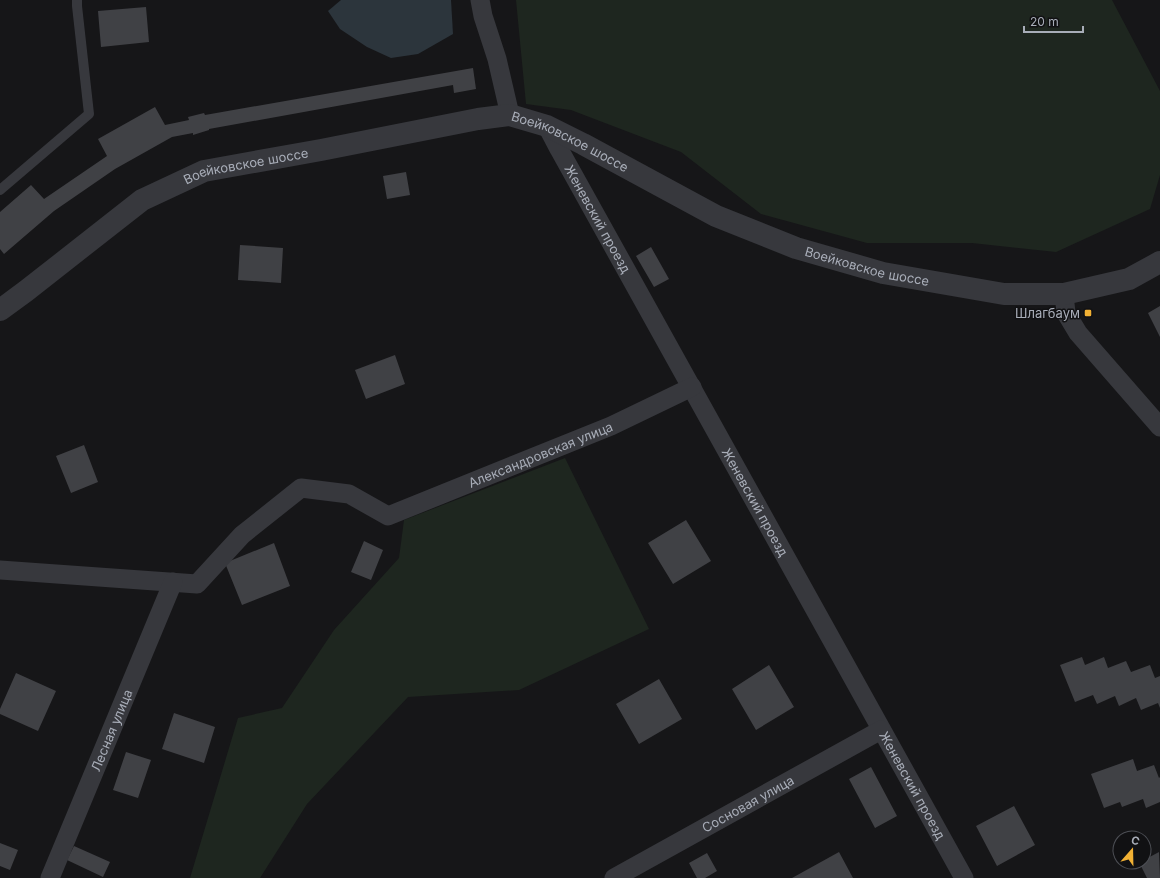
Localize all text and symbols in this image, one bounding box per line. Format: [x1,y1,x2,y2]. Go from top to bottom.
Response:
scale bar [1024,8,1083,34]
text: 20 m [1030,14,1059,29]
street label: Воейковское шоссе [510,108,631,175]
street label: Воейковское шоссе [181,144,310,188]
street label: Женевский проезд [561,162,634,276]
street label: Воейковское шоссе [803,243,931,289]
place label: Шлагбаум [1015,305,1080,321]
marker: Шлагбаум [1083,308,1093,318]
street label: Александровская улица [466,418,615,491]
street label: Женевский проезд [719,445,792,559]
street label: Лесная улица [87,687,136,774]
street label: Женевский проезд [876,728,949,842]
street label: Сосновая улица [699,772,797,836]
north arrow [1112,830,1152,870]
text: С [1129,833,1142,849]

